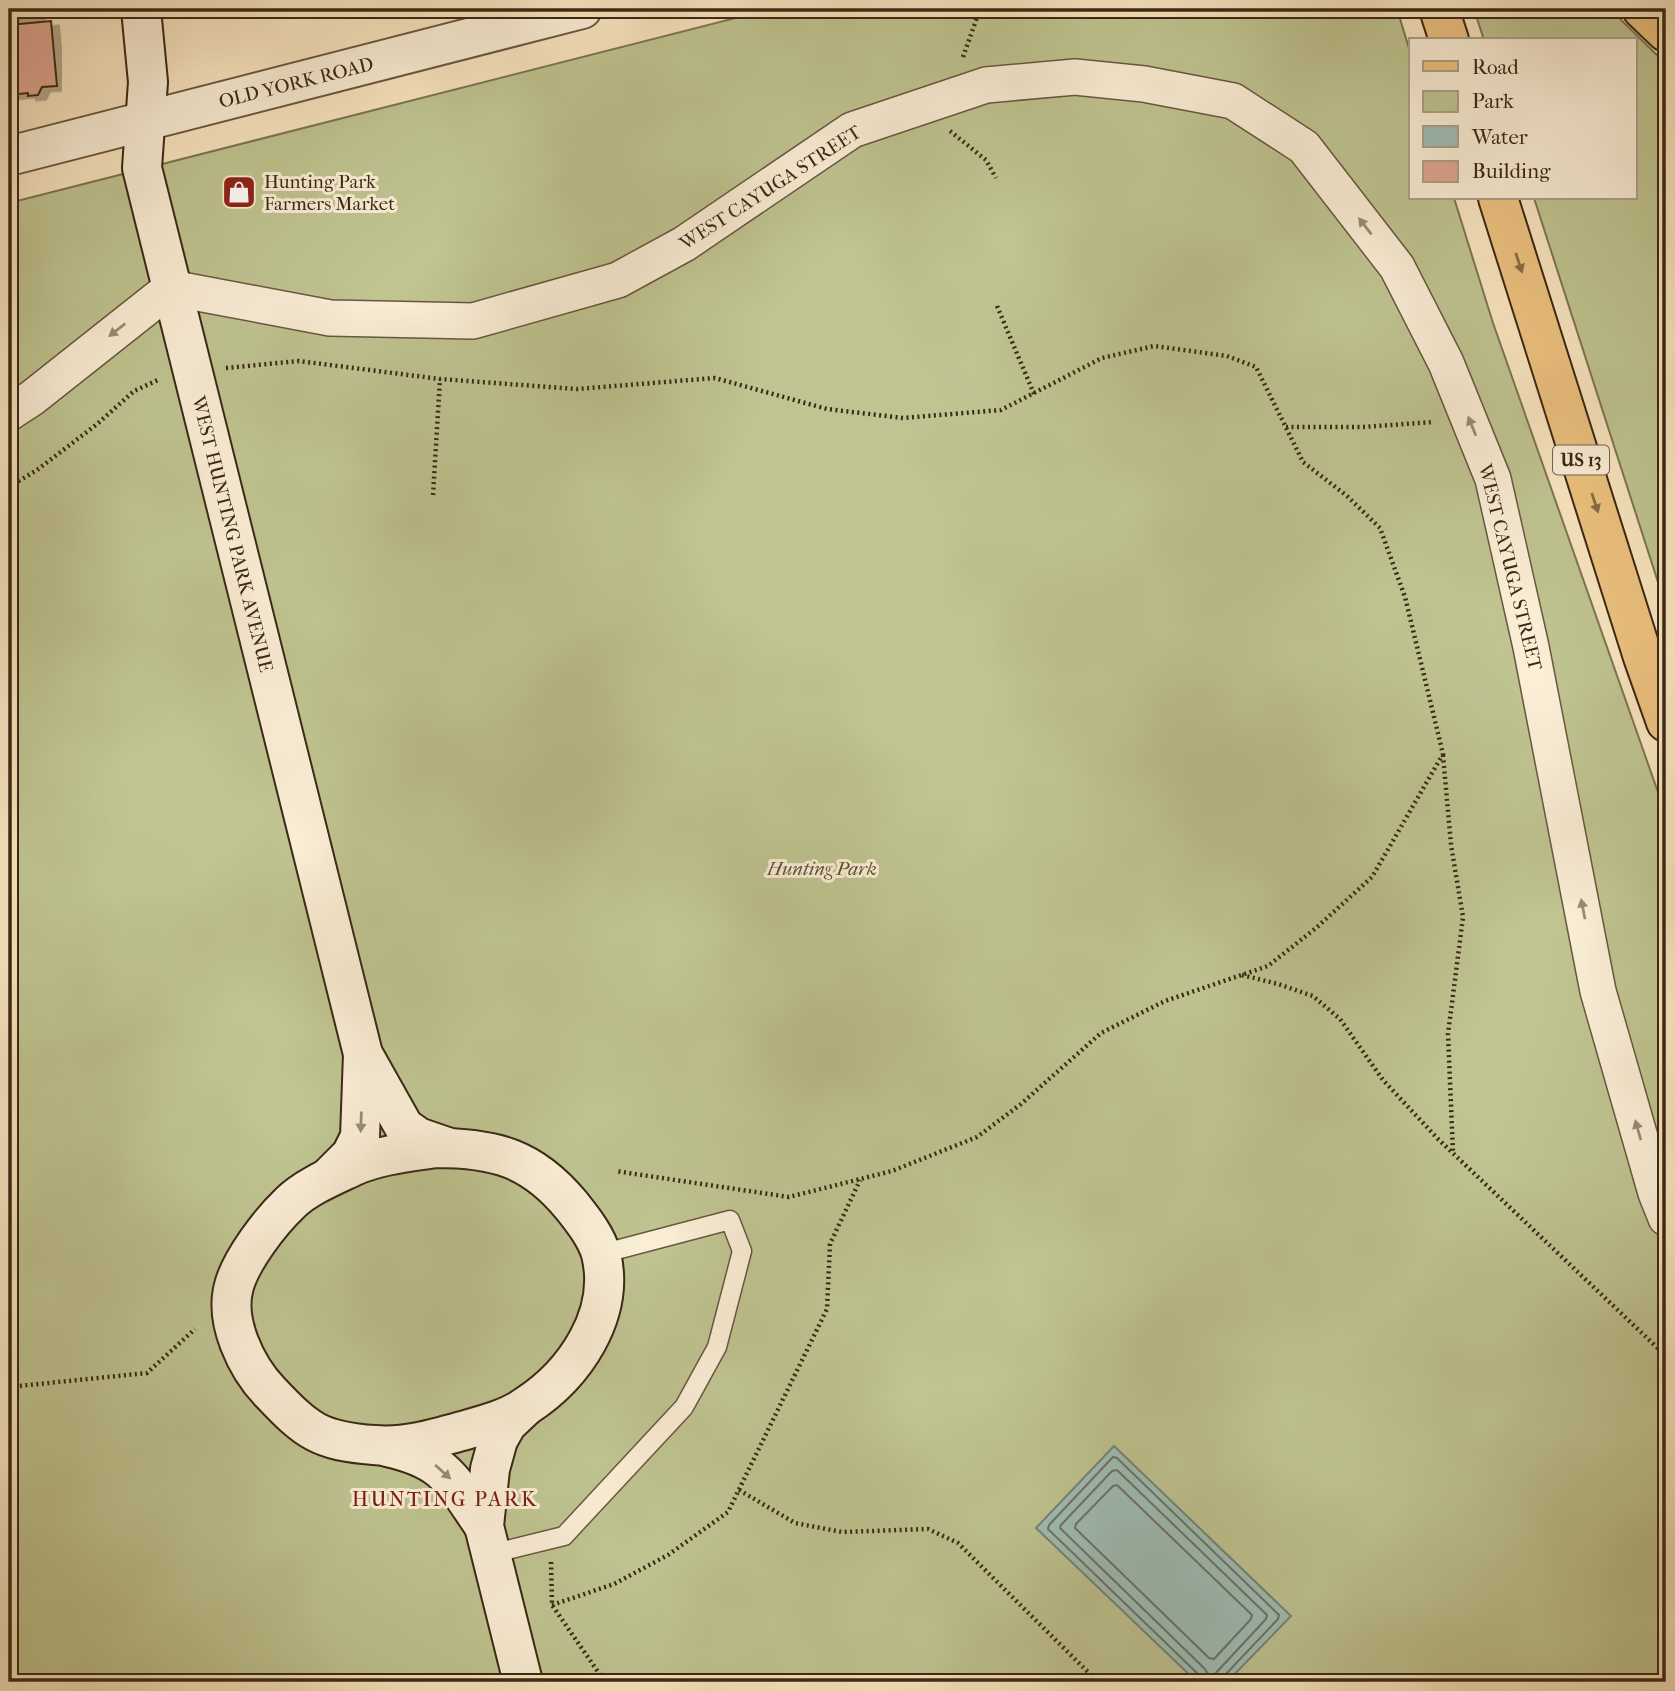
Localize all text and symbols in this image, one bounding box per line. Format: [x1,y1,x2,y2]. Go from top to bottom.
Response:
legend [1409,38,1636,200]
street label: OLD YORK ROAD [217,53,376,113]
text: Road [1472,55,1519,79]
text: Park [1472,89,1514,113]
street label: WEST CAYUGA STREET [675,121,865,255]
text: Water [1471,125,1528,149]
text: Building [1472,159,1551,183]
place label: Hunting Park Farmers Market [264,171,395,215]
shop icon: Hunting Park Farmers Market [220,173,258,211]
one-way arrow [1358,217,1372,235]
one-way arrow [1514,253,1525,274]
one-way arrow [108,322,126,336]
street label: WEST HUNTING PARK AVENUE [187,393,277,675]
one-way arrow [1466,415,1477,436]
road number: US 13 [1553,446,1609,474]
street label: WEST CAYUGA STREET [1474,461,1546,673]
one-way arrow [1590,493,1601,514]
park label: Hunting Park [766,858,877,880]
one-way arrow [1577,898,1588,920]
one-way arrow [355,1111,366,1133]
one-way arrow [1632,1119,1643,1141]
one-way arrow [434,1464,452,1480]
district label: HUNTING PARK [352,1487,538,1511]

